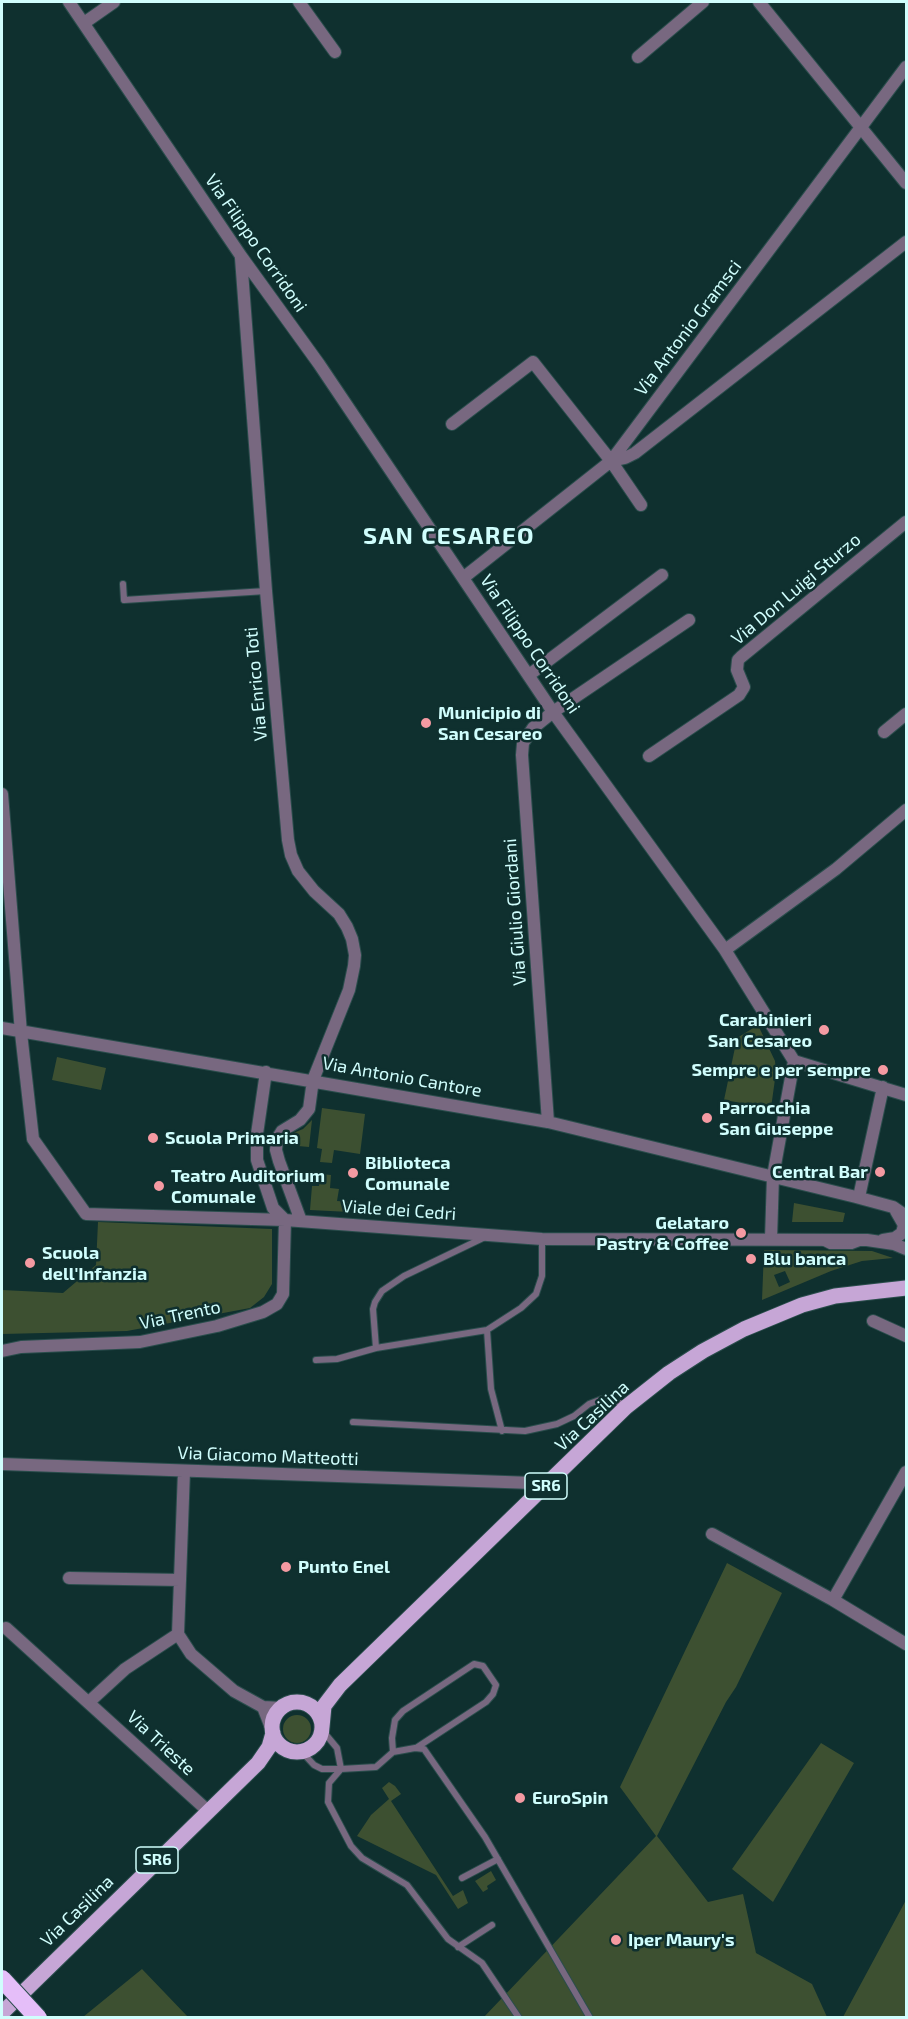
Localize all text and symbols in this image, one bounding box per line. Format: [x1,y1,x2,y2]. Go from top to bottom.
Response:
street label: Via Filippo Corridoni [200,170,312,316]
street label: Via Antonio Gramsci [630,256,746,400]
district label: SAN CESAREO [363,522,535,550]
street label: Via Don Luigi Sturzo [727,529,865,649]
street label: Via Filippo Corridoni [475,570,585,718]
street label: Via Enrico Toti [240,626,272,742]
place label: Municipio di San Cesareo [438,702,542,744]
marker: Municipio di San Cesareo [419,716,433,730]
street label: Via Giulio Giordani [499,838,531,986]
place label: Carabinieri San Cesareo [708,1009,812,1052]
marker: Carabinieri San Cesareo [817,1023,831,1037]
street label: Via Antonio Cantore [321,1052,483,1102]
place label: Sempre e per sempre [691,1059,871,1081]
marker: Sempre e per sempre [876,1063,890,1077]
place label: Parrocchia San Giuseppe [719,1097,833,1140]
marker: Parrocchia San Giuseppe [700,1111,714,1125]
place label: Scuola Primaria [165,1127,299,1149]
marker: Scuola Primaria [146,1131,160,1145]
place label: Biblioteca Comunale [365,1152,451,1194]
place label: Central Bar [772,1161,868,1183]
place label: Teatro Auditorium Comunale [171,1165,325,1208]
marker: Central Bar [873,1165,887,1179]
marker: Biblioteca Comunale [346,1166,360,1180]
marker: Teatro Auditorium Comunale [152,1179,166,1193]
street label: Viale dei Cedri [341,1195,457,1225]
place label: Gelataro Pastry & Coffee [596,1212,729,1254]
marker: Gelataro Pastry & Coffee [734,1226,748,1240]
place label: Scuola dell'Infanzia [42,1242,147,1284]
place label: Blu banca [763,1248,846,1270]
marker: Blu banca [744,1252,758,1266]
marker: Scuola dell'Infanzia [23,1256,37,1270]
street label: Via Trento [138,1296,222,1334]
street label: Via Casilina [551,1376,633,1456]
street label: Via Giacomo Matteotti [177,1442,359,1470]
road number: SR6 [525,1473,567,1499]
place label: Punto Enel [298,1556,390,1578]
marker: Punto Enel [279,1560,293,1574]
street label: Via Trieste [123,1706,199,1780]
place label: EuroSpin [532,1787,608,1809]
marker: EuroSpin [513,1791,527,1805]
road number: SR6 [136,1847,178,1873]
street label: Via Casilina [36,1871,118,1951]
place label: Iper Maury's [628,1929,734,1951]
marker: Iper Maury's [609,1933,623,1947]

